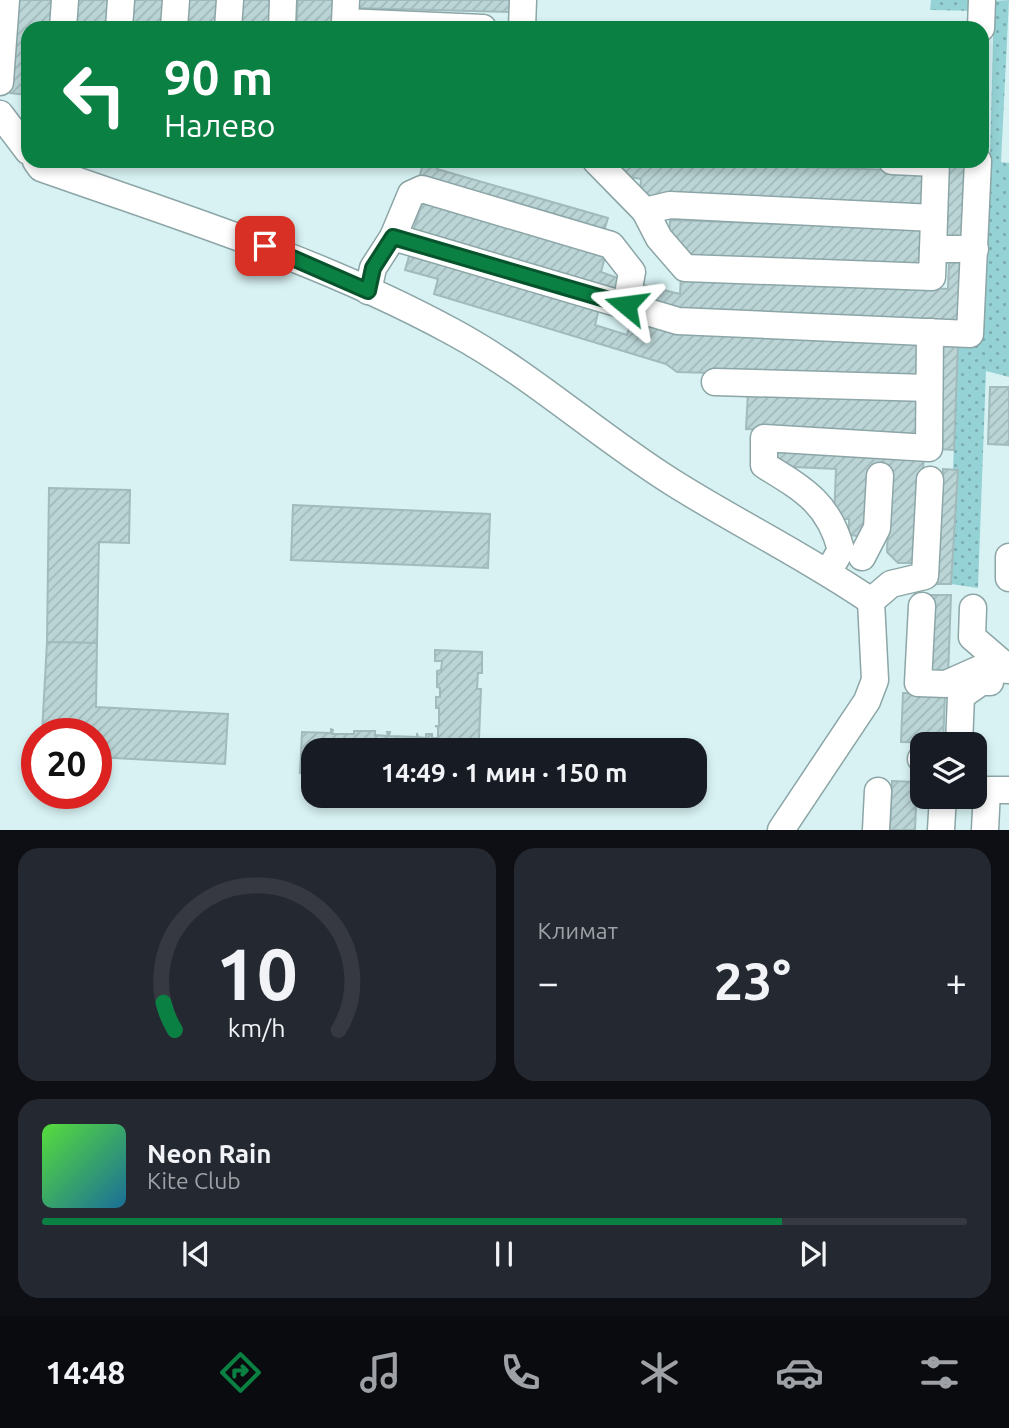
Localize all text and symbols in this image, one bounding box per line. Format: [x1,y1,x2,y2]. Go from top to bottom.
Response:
icon: left [49,49,140,140]
text: 90 m [164,49,273,104]
text: Налево [164,107,276,143]
pin [235,216,295,276]
icon: arrive [246,227,284,265]
position arrow [589,268,663,342]
speed limit sign: 20 [21,718,112,809]
map controls [910,732,987,809]
button: layers [910,732,987,809]
text: 14:49 · 1 мин · 150 m [381,758,627,787]
text: Климат [538,918,618,943]
text: 10 [216,933,298,1015]
text: 23° [714,952,791,1010]
text: − [538,961,559,1003]
text: + [946,961,967,1003]
text: km/h [228,1014,286,1042]
text: Neon Rain [147,1139,272,1168]
text: Kite Club [147,1168,241,1193]
icon: previous [177,1235,215,1273]
icon: pause [485,1235,523,1273]
icon: next [794,1235,832,1273]
icon: directions [216,1348,265,1397]
icon: music [356,1348,405,1397]
icon: phone [496,1348,545,1397]
icon: climate [635,1348,684,1397]
icon: car [775,1348,824,1397]
icon: filters [915,1348,964,1397]
text: 14:48 [45,1354,125,1390]

